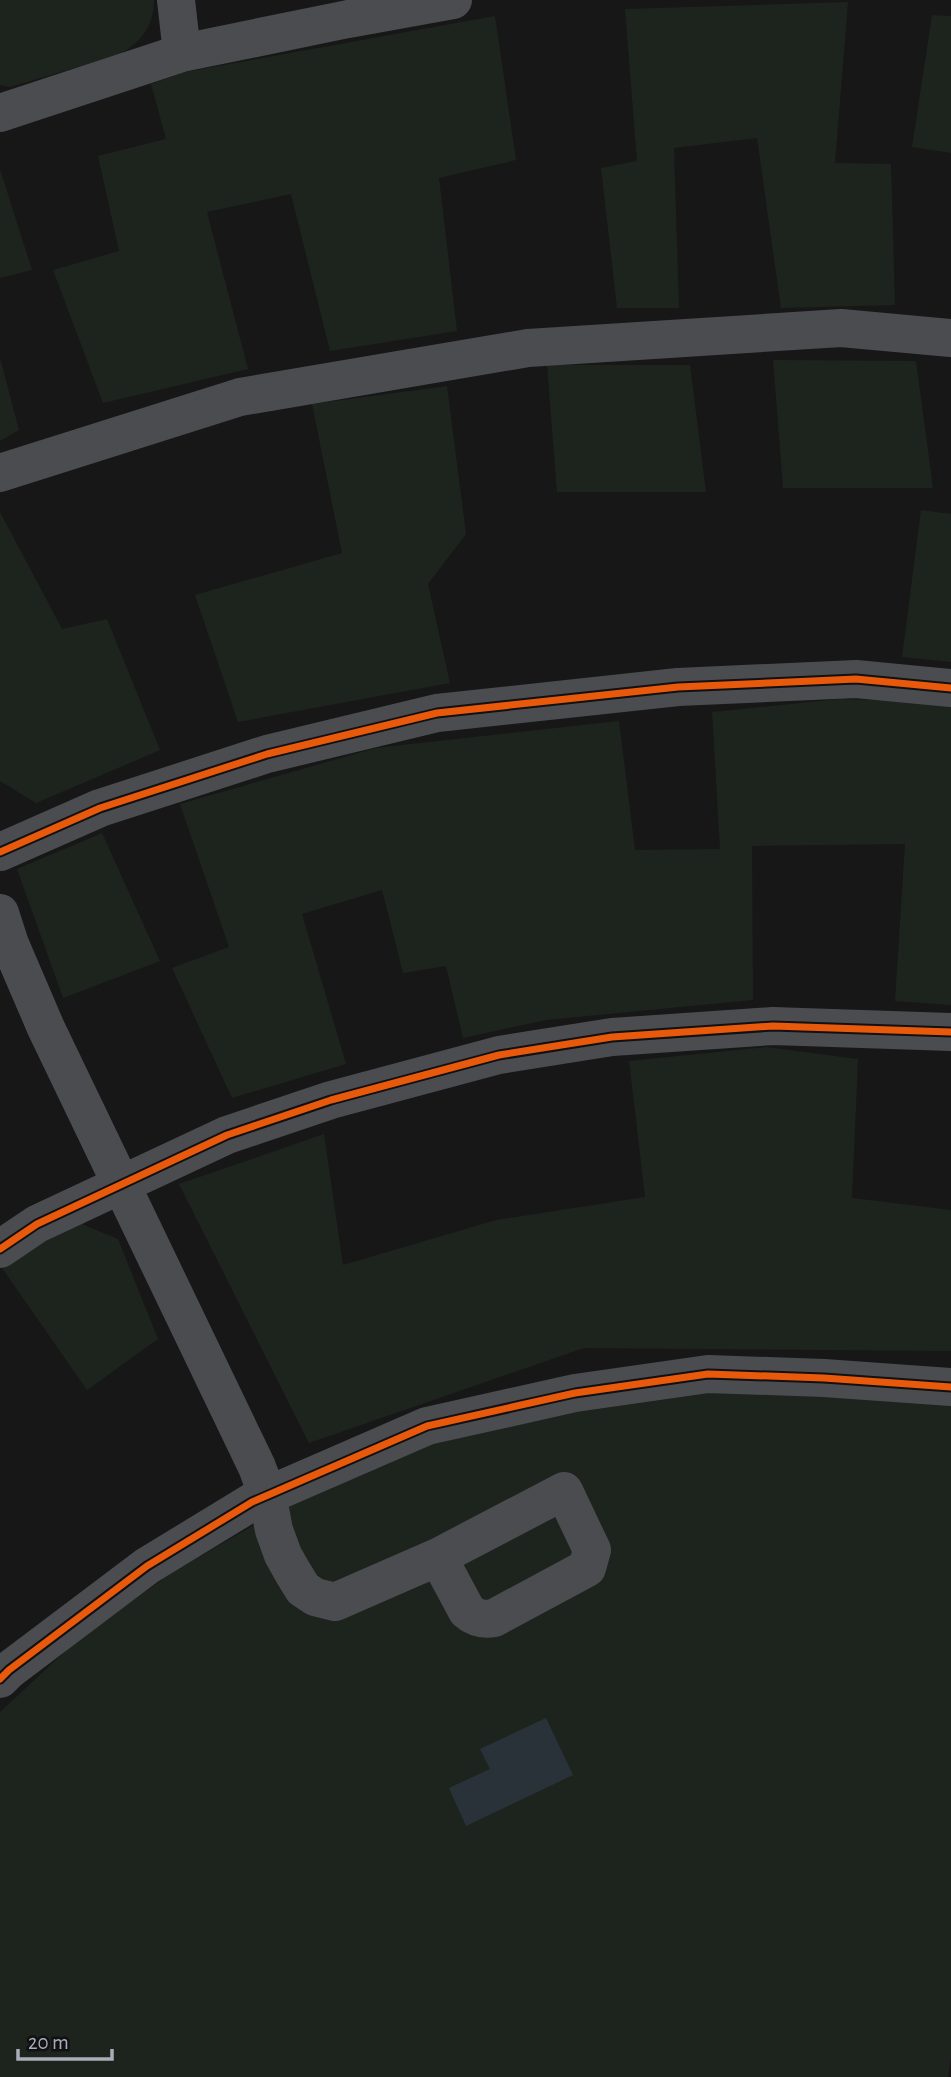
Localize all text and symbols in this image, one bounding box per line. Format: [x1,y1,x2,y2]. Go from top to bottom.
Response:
scale bar [18,2018,112,2062]
text: 20 m [28,2032,69,2053]

